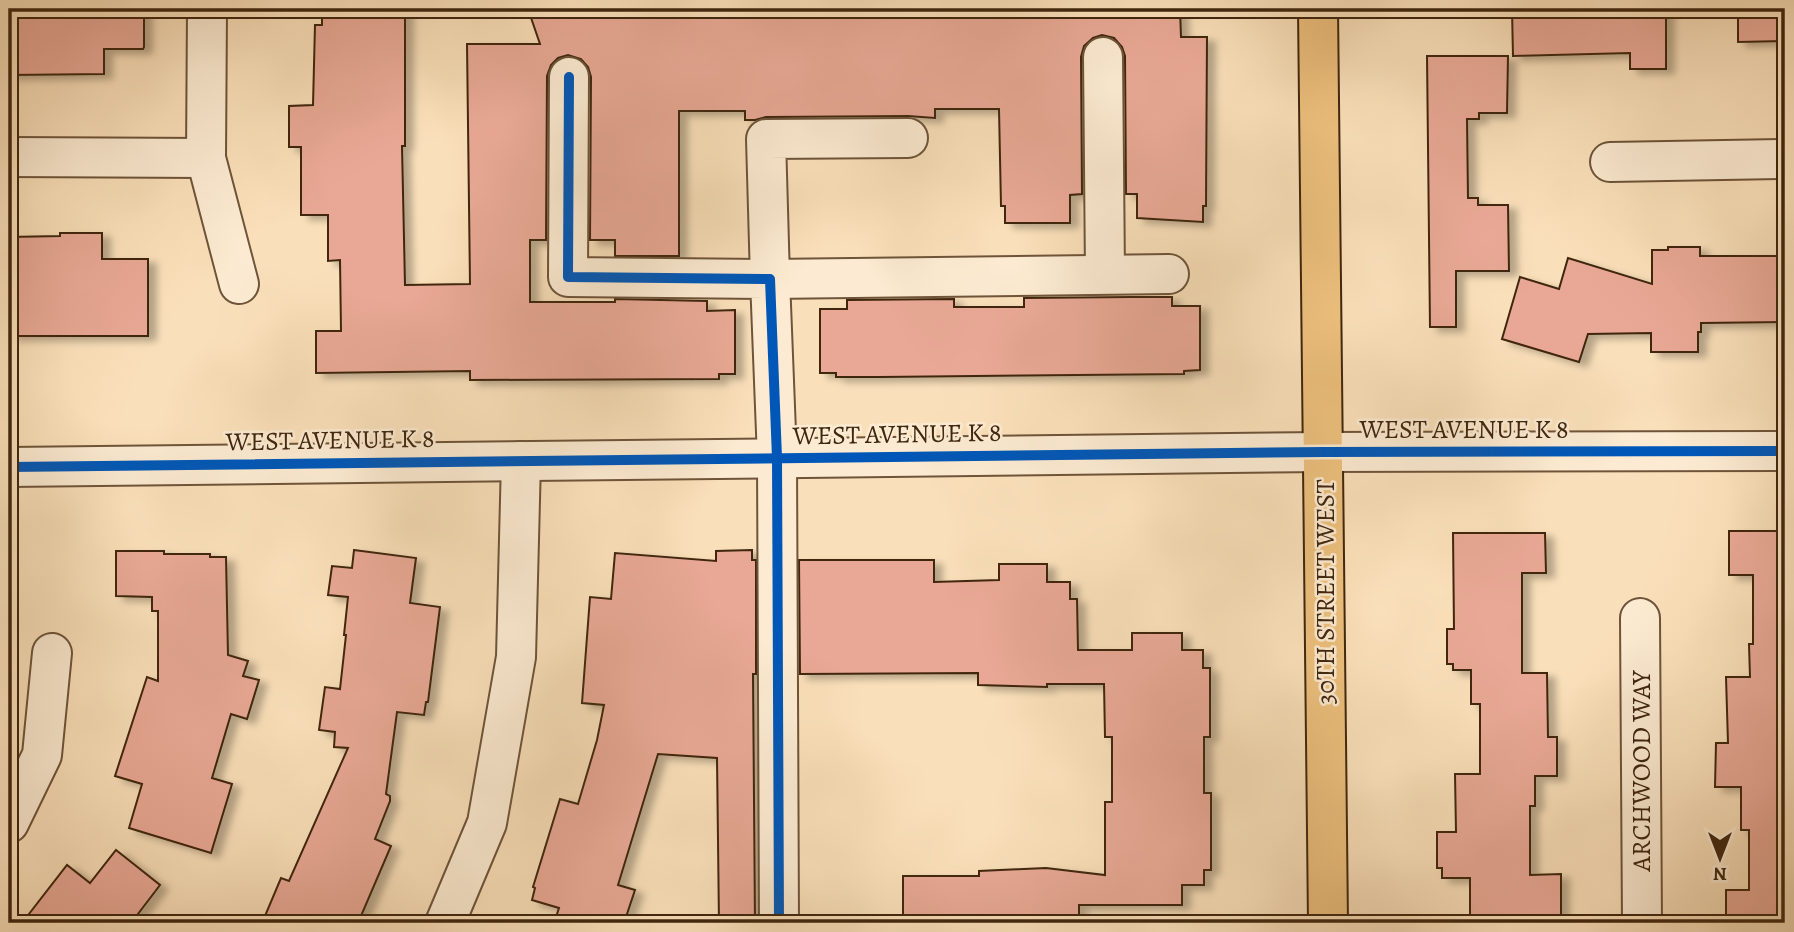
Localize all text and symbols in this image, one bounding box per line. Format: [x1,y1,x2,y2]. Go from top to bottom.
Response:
street label: WEST AVENUE K 8 [1358,412,1569,447]
street label: WEST AVENUE K 8 [791,415,1002,453]
street label: WEST AVENUE K 8 [224,421,435,459]
street label: 30TH STREET WEST [1308,479,1343,705]
street label: ARCHWOOD WAY [1624,670,1659,872]
north arrow [1686,824,1756,894]
text: N [1713,861,1727,887]

